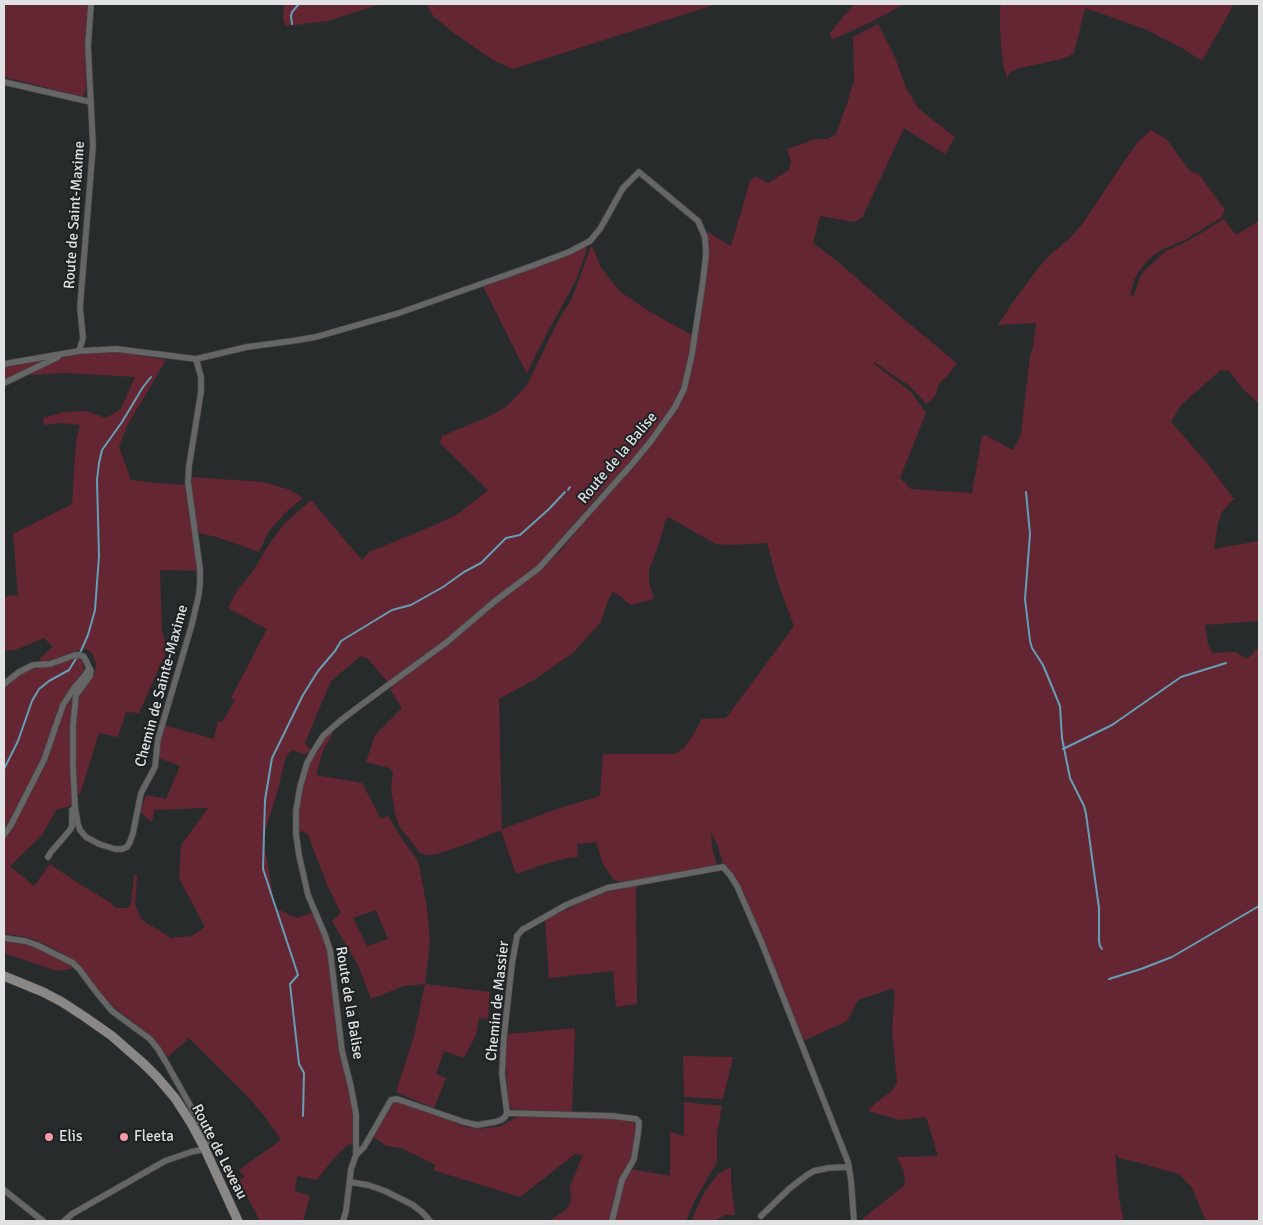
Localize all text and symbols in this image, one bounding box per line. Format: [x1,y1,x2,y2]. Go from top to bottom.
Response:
street label: Route de Saint-Maxime [61,140,89,290]
street label: Route de la Balise [574,409,662,507]
street label: Chemin de Sainte-Maxime [132,603,192,769]
street label: Chemin de Massier [483,940,513,1062]
street label: Route de la Balise [331,945,367,1061]
street label: Route de Leveau [187,1101,251,1203]
place label: Elis [59,1128,82,1146]
place label: Fleeta [134,1128,174,1146]
marker: Elis [43,1131,55,1143]
marker: Fleeta [118,1131,130,1143]

